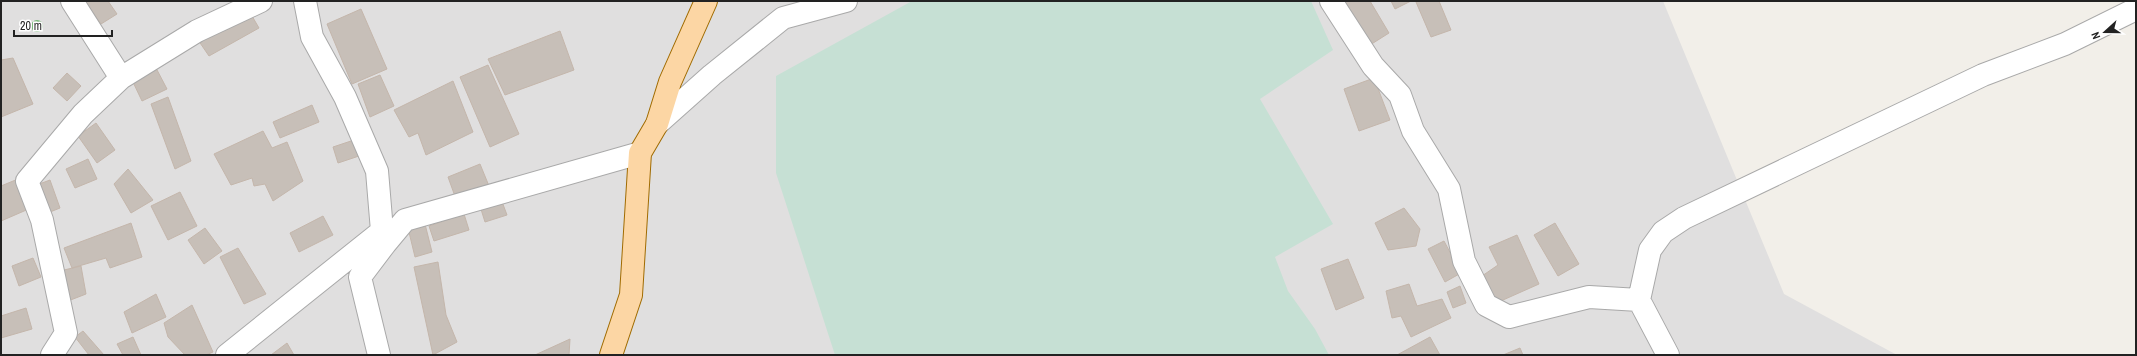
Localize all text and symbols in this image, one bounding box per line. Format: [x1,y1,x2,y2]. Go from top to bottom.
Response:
scale bar [14,12,112,38]
north arrow [2085,12,2125,52]
text: 20 m [20,18,42,34]
text: N [2088,30,2103,41]

